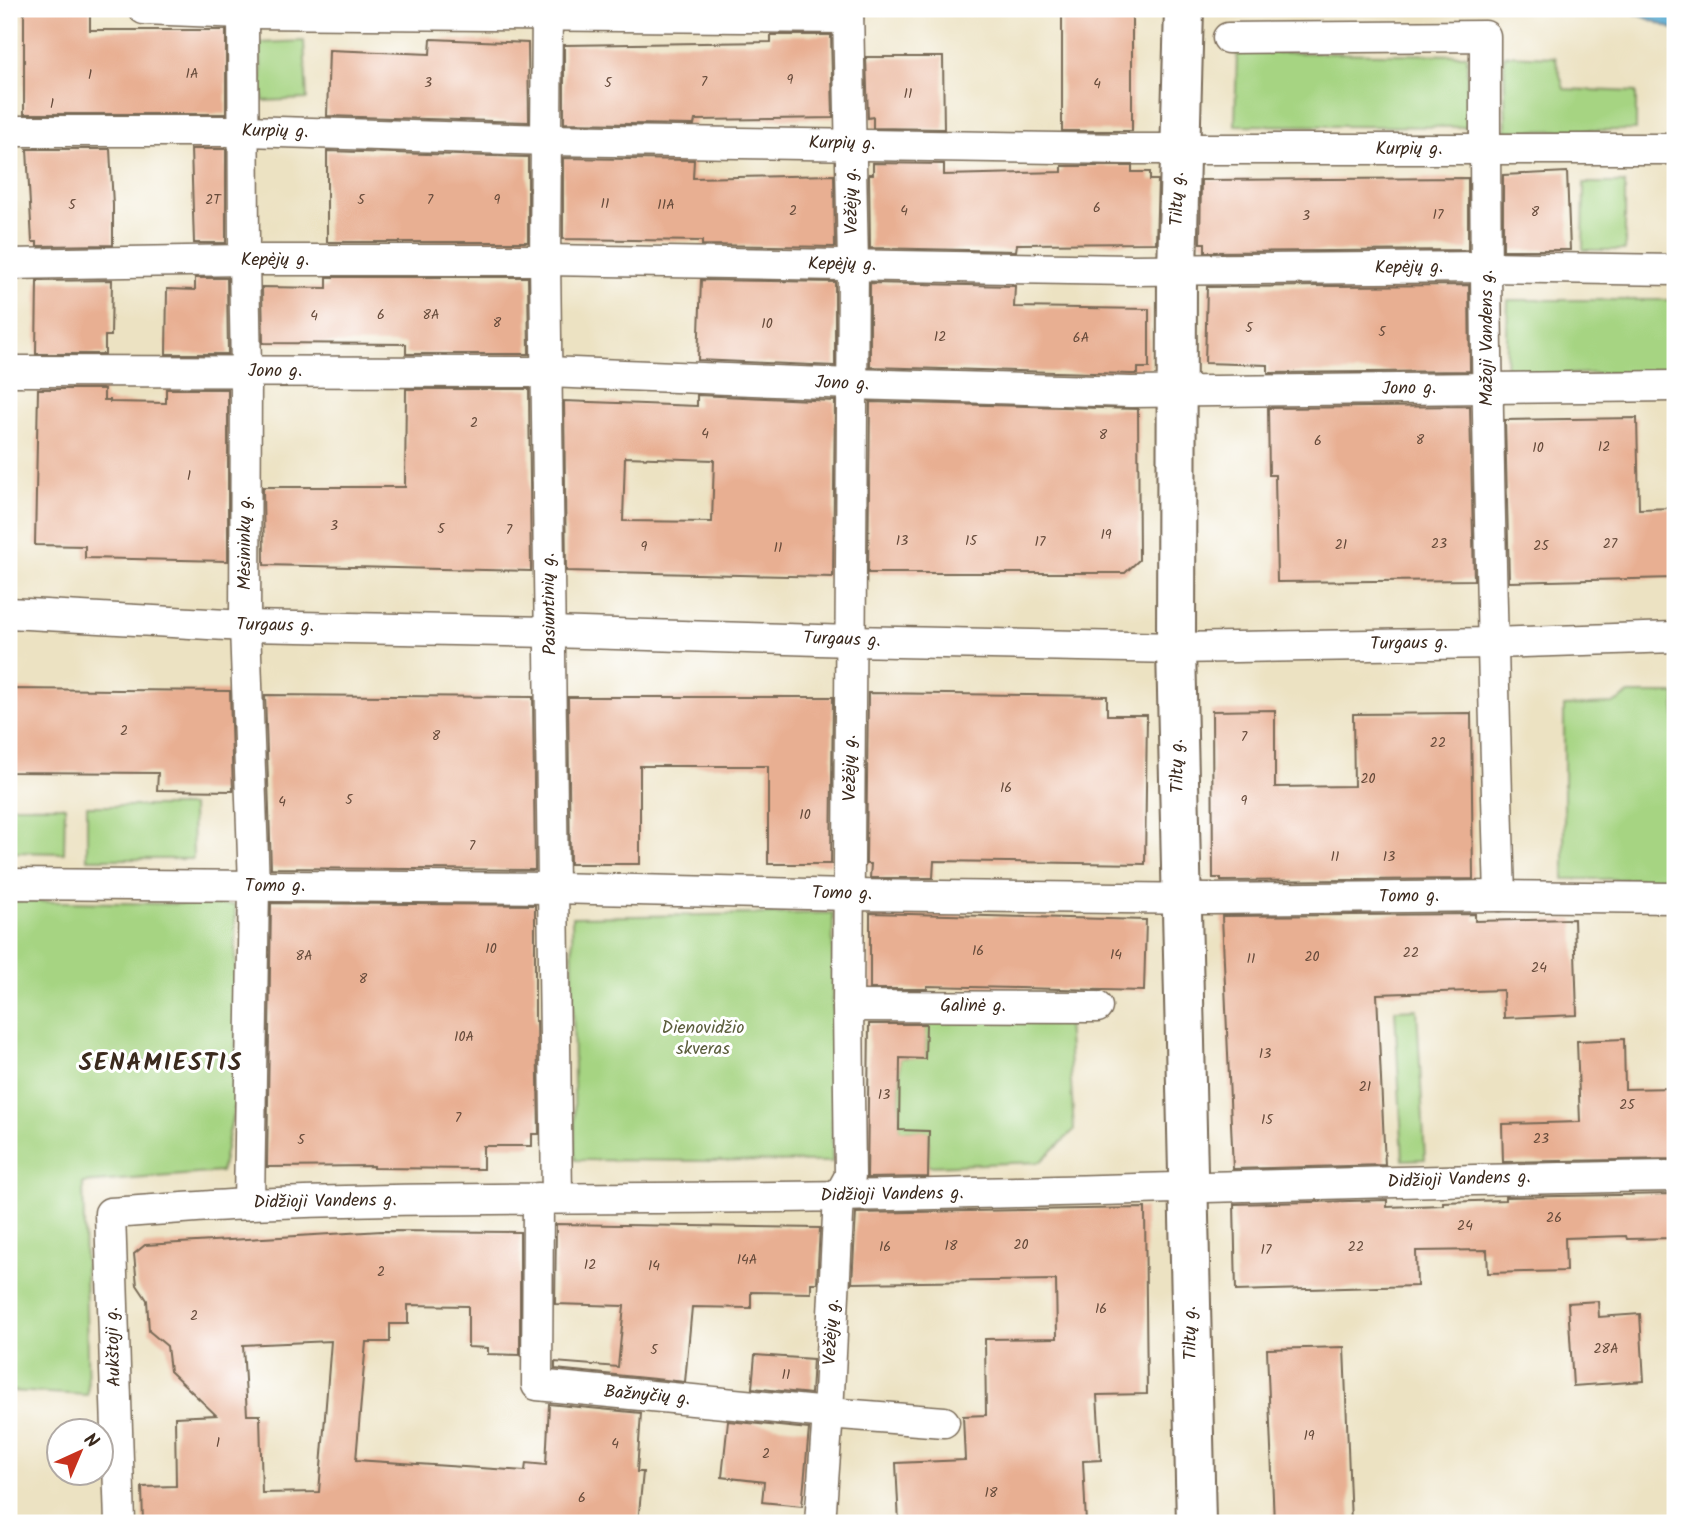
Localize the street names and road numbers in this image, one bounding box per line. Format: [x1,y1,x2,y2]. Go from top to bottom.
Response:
street label: Kurpių g. [241,117,309,147]
street label: Kurpių g. [808,129,876,159]
street label: Kurpių g. [1376,135,1442,164]
street label: Vežėjų g. [837,167,867,235]
street label: Tiltų g. [1163,172,1193,226]
street label: Kepėjų g. [241,246,309,275]
street label: Kepėjų g. [808,250,876,280]
street label: Kepėjų g. [1375,253,1443,283]
street label: Mažoji Vandens g. [1473,270,1502,406]
street label: Jono g. [248,357,302,386]
street label: Jono g. [814,369,870,399]
street label: Jono g. [1382,374,1436,404]
street label: Mėsininkų g. [231,496,260,590]
street label: Pasiuntinių g. [535,553,565,655]
street label: Turgaus g. [236,611,314,641]
street label: Turgaus g. [803,624,881,656]
street label: Turgaus g. [1370,629,1448,659]
street label: Vežėjų g. [836,735,865,801]
street label: Tiltų g. [1163,739,1193,793]
street label: Tomo g. [245,872,305,901]
street label: Tomo g. [812,879,872,909]
street label: Tomo g. [1379,882,1439,912]
street label: Galinė g. [940,992,1006,1021]
street label: Didžioji Vandens g. [1387,1163,1531,1197]
street label: Didžioji Vandens g. [820,1179,964,1211]
street label: Didžioji Vandens g. [253,1186,397,1218]
street label: Vežėjų g. [816,1298,848,1366]
street label: Tiltų g. [1176,1306,1206,1360]
street label: Aukštoji g. [98,1307,130,1387]
street label: Bažnyčių g. [603,1378,691,1414]

